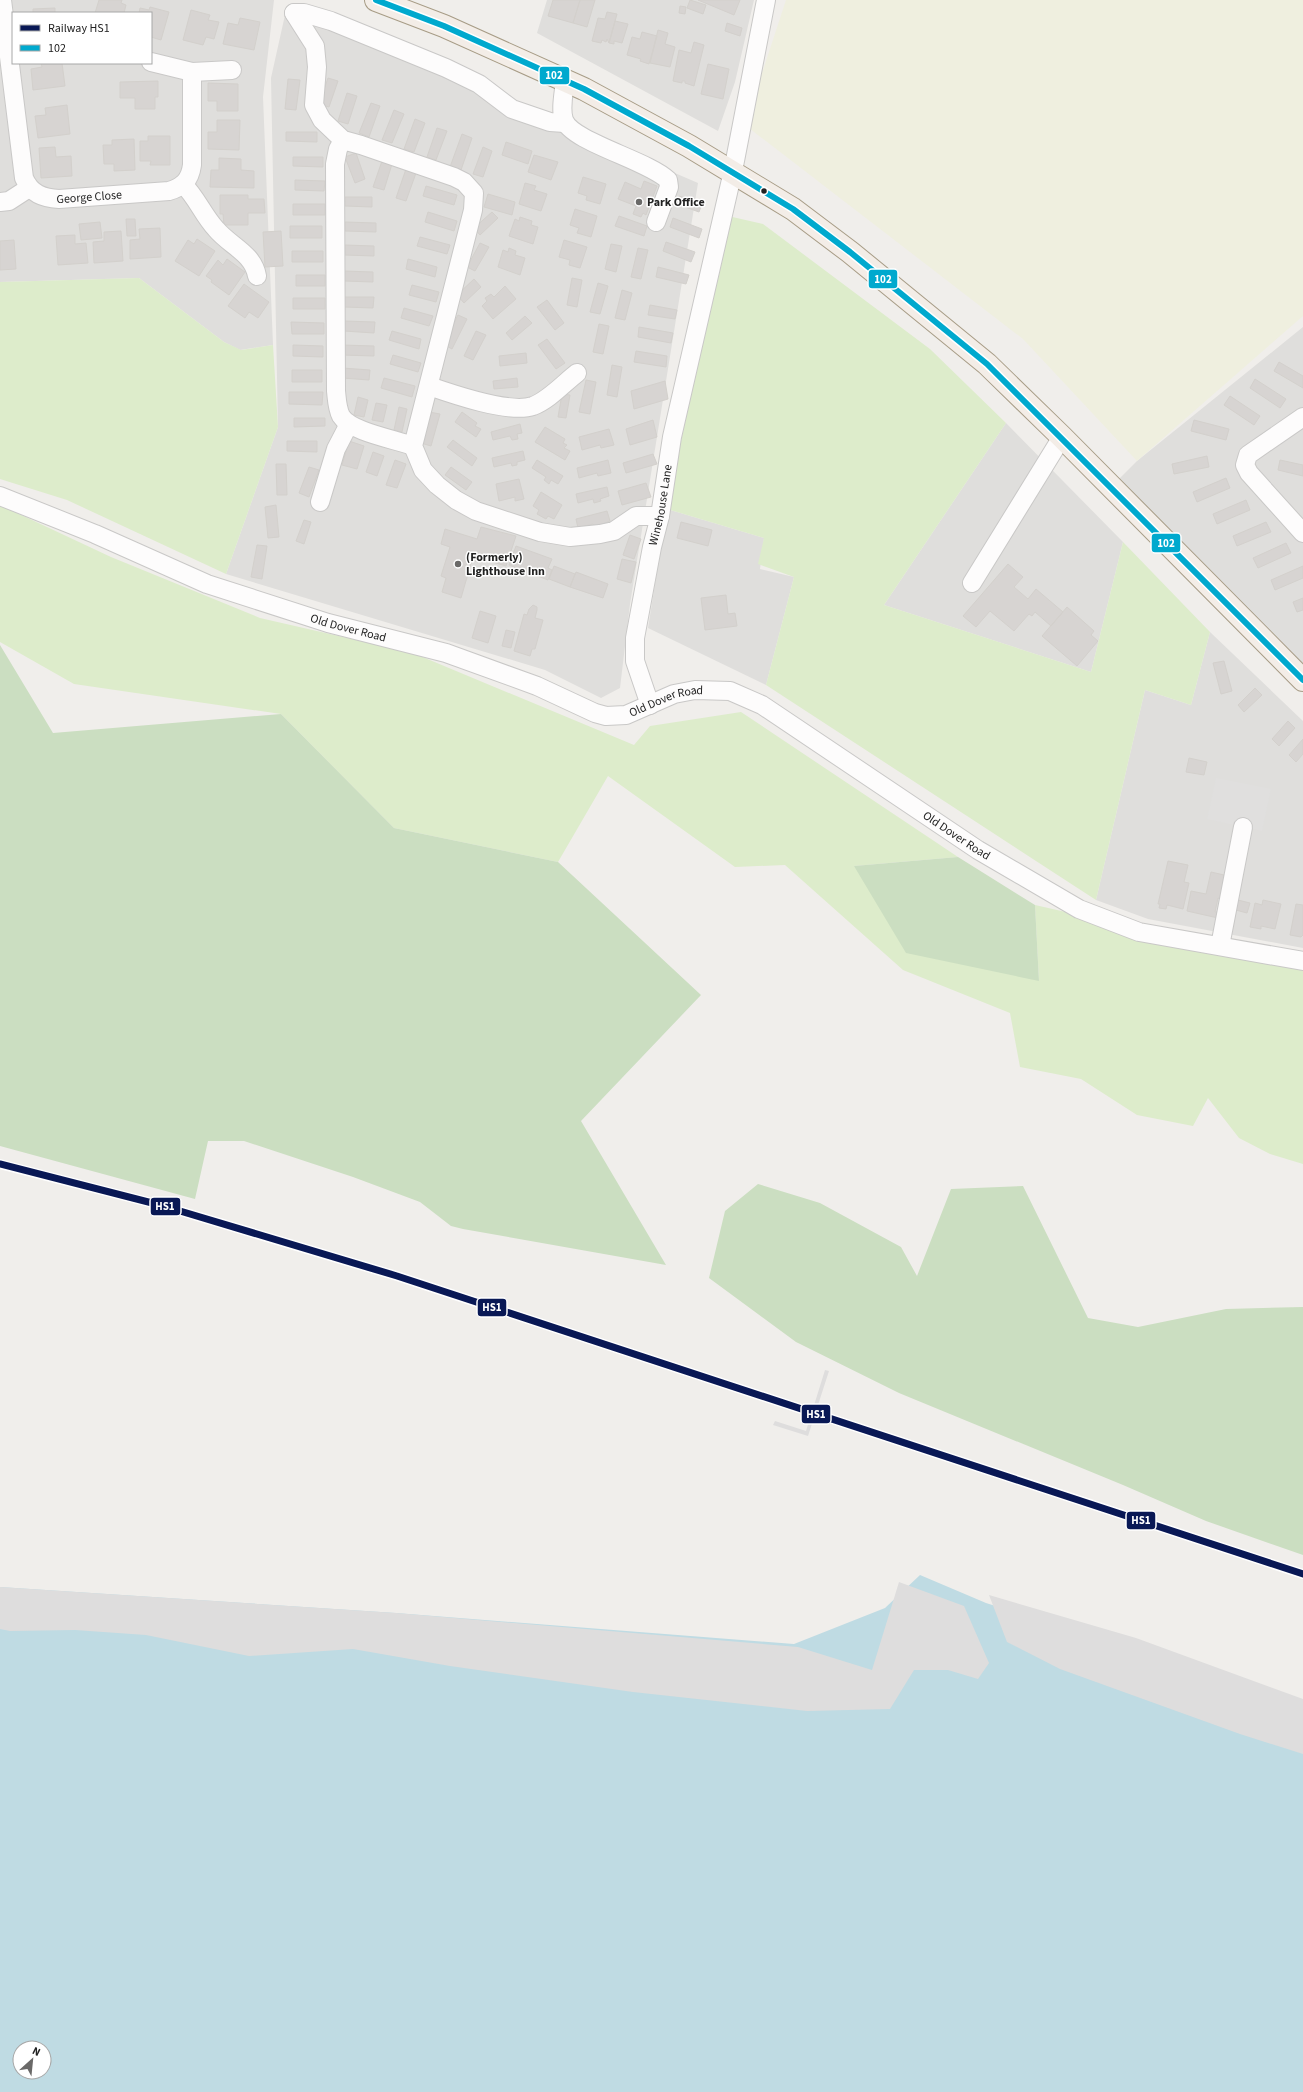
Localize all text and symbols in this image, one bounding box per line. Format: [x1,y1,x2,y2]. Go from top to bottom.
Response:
legend [12,12,152,64]
text: Railway HS1 [48,20,110,37]
text: 102 [48,40,66,57]
line badge: 102 [539,66,570,85]
text: 102 [545,68,563,83]
street label: George Close [56,186,123,208]
unlabelled marker [759,186,769,196]
place label: Park Office [647,194,705,211]
marker: Park Office [634,197,644,207]
line badge: 102 [868,269,898,289]
text: 102 [874,272,892,287]
street label: Winehouse Lane [645,463,677,548]
line badge: 102 [1151,533,1181,553]
text: 102 [1157,536,1175,551]
place label: (Formerly) Lighthouse Inn [466,549,545,580]
marker: (Formerly) Lighthouse Inn [453,559,463,569]
street label: Old Dover Road [308,610,388,646]
street label: Old Dover Road [626,682,703,722]
street label: Old Dover Road [919,807,993,864]
line badge: HS1 [150,1197,181,1216]
text: HS1 [155,1199,175,1214]
line badge: HS1 [477,1298,507,1317]
text: HS1 [482,1300,502,1315]
line badge: HS1 [801,1404,831,1424]
text: HS1 [806,1407,826,1422]
line badge: HS1 [1126,1511,1156,1530]
text: HS1 [1131,1513,1151,1528]
north arrow [12,2040,52,2080]
text: N [30,2043,43,2060]

